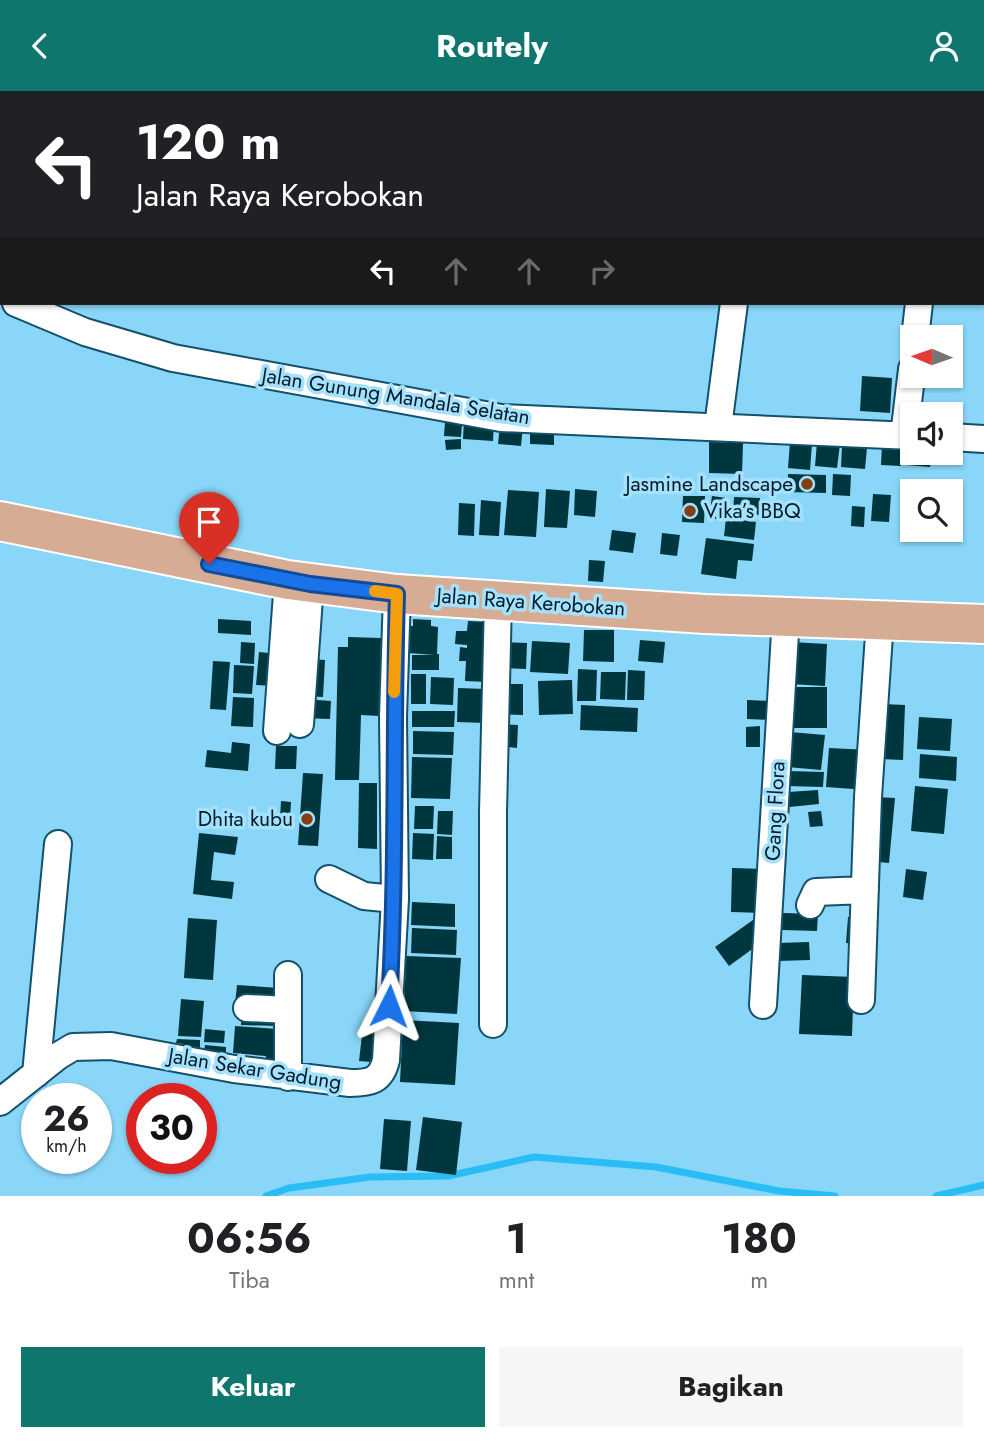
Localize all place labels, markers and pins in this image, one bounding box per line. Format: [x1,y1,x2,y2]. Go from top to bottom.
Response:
place label: Jasmine Landscape [622,469,793,499]
marker: Jasmine Landscape [799,476,815,492]
pin [179,492,239,564]
place label: Vika’s BBQ [704,496,801,526]
marker: Vika’s BBQ [682,503,698,519]
place label: Dhita kubu [198,804,293,834]
marker: Dhita kubu [299,811,315,827]

